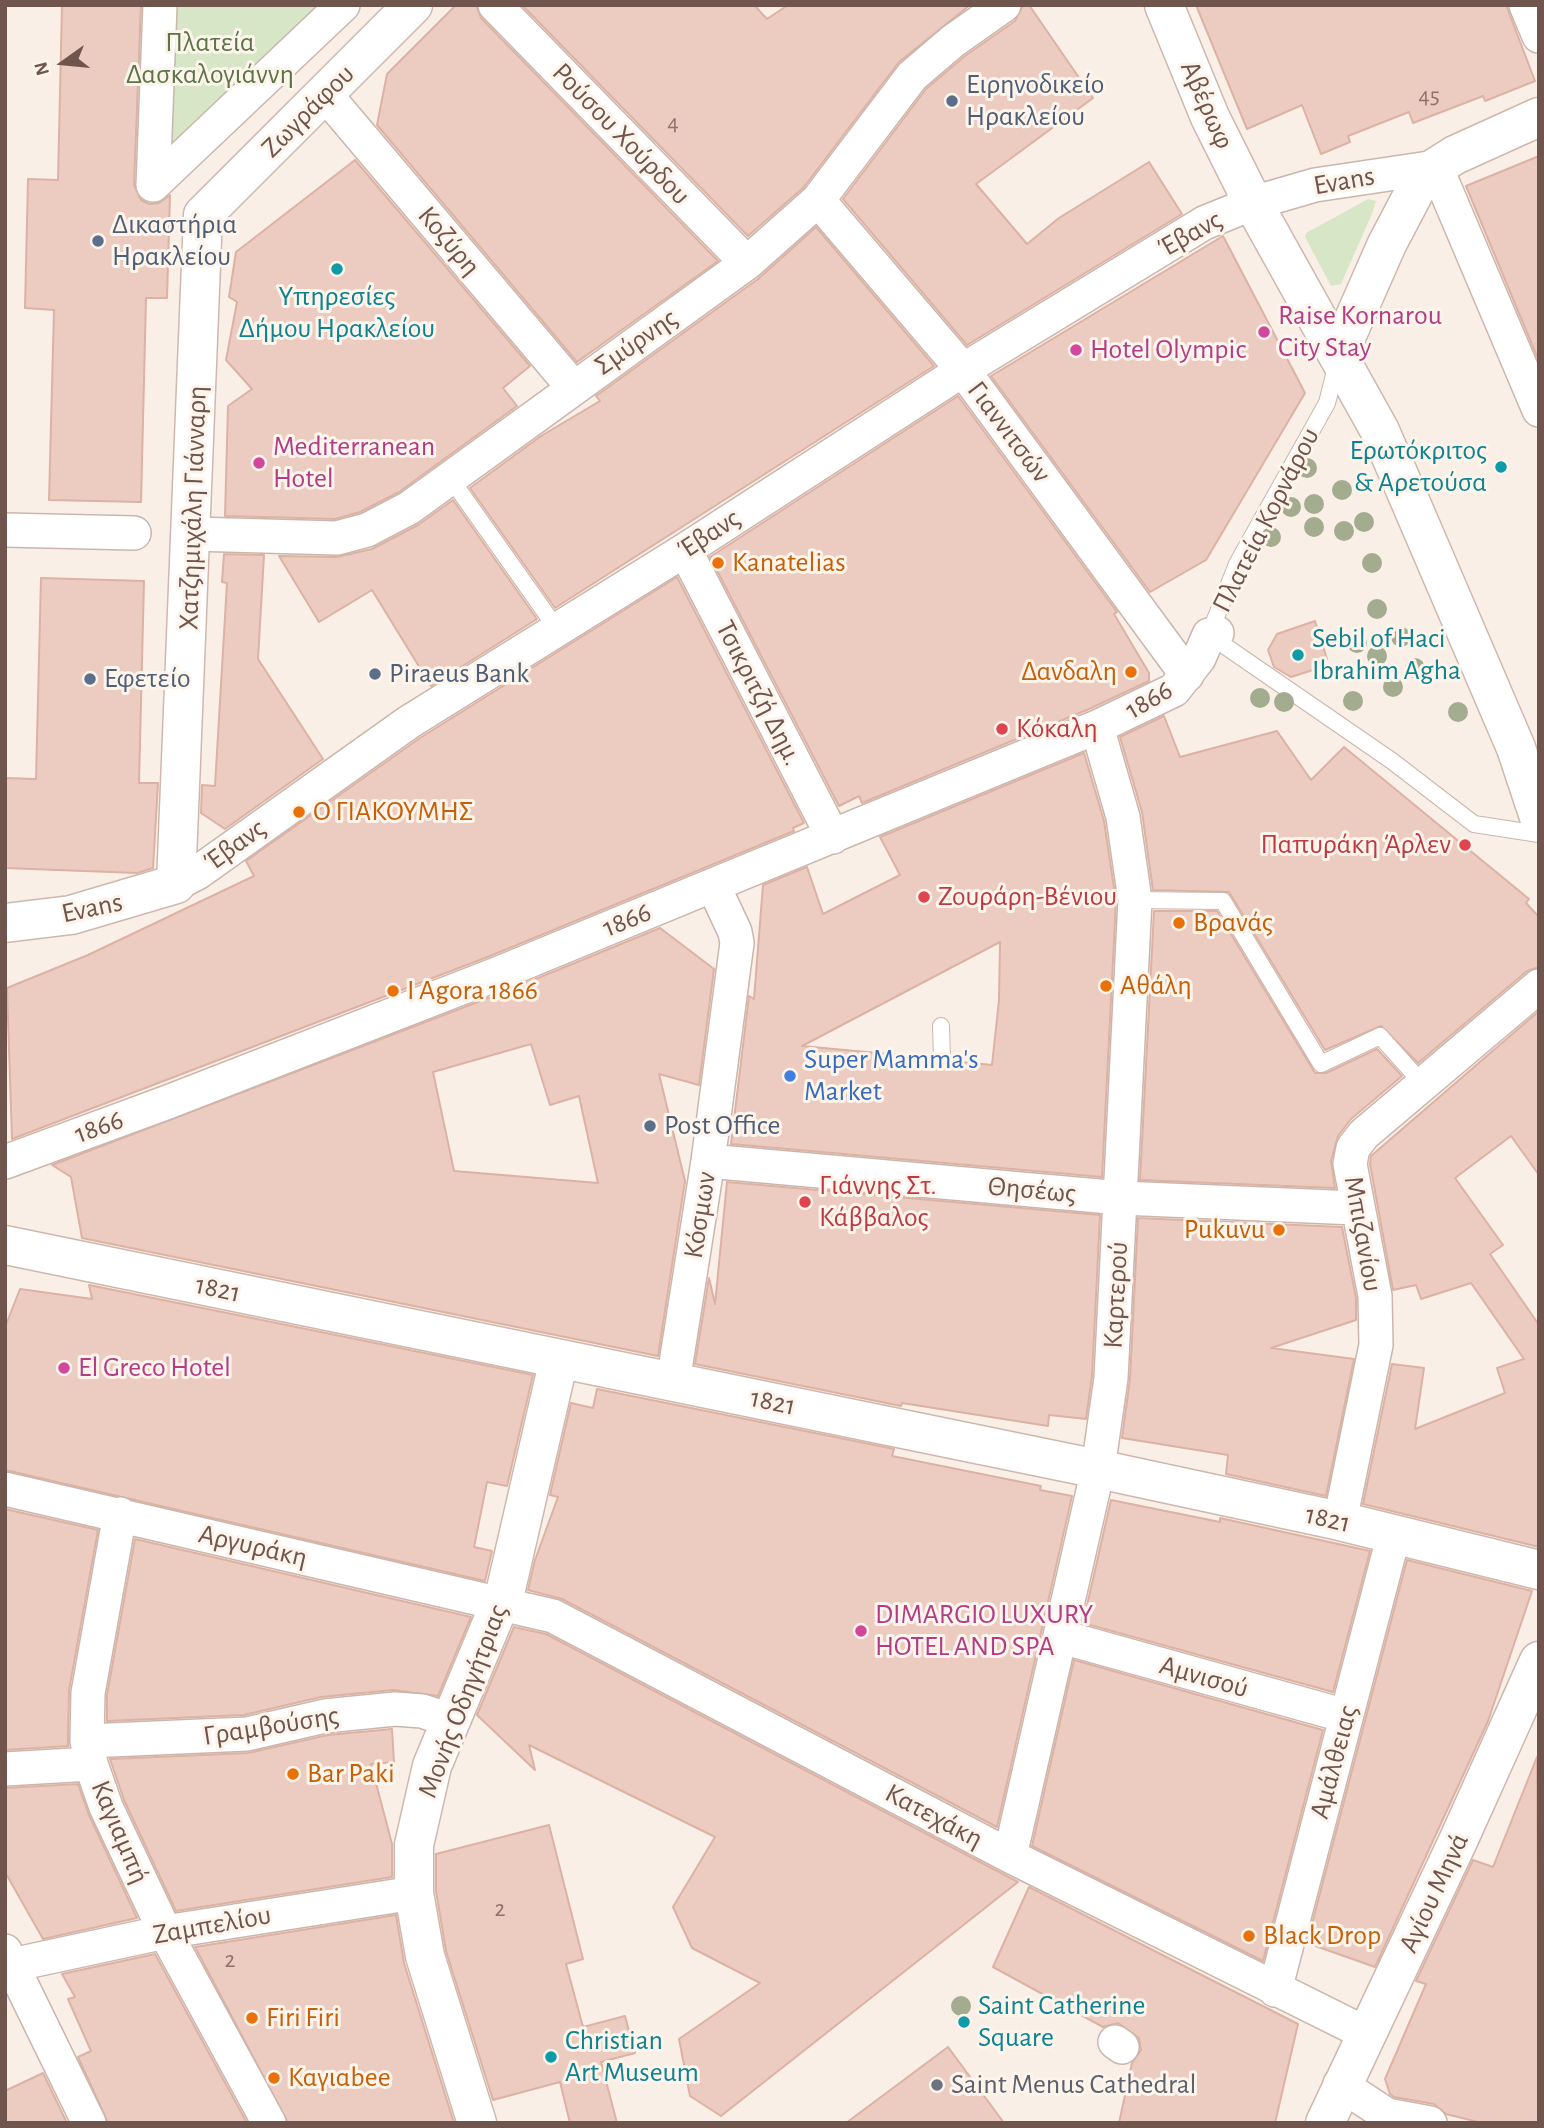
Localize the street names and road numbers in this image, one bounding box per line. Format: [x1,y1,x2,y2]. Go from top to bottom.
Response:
street label: Ρούσου Χούρδου [545,56,697,212]
street label: Αβέρωφ [1173,56,1241,154]
street label: Ζωγράφου [254,57,362,165]
street label: Evans [1311,159,1377,203]
street label: Κοζύρη [410,199,488,283]
street label: Έβανς [1152,203,1228,265]
street label: Σμύρνης [588,301,684,383]
street label: Γιαννιτσών [960,374,1058,490]
street label: Χατζημιχάλη Γιάνναρη [172,385,214,631]
street label: Πλατεία Κορνάρου [1205,422,1327,618]
street label: Έβανς [671,501,747,567]
street label: Τσικριτζή Δημ. [708,615,810,771]
street label: 1866 [1119,673,1179,727]
street label: Έβανς [198,812,272,878]
street label: Evans [58,885,126,931]
street label: 1866 [598,895,656,945]
street label: 1866 [70,1103,128,1151]
street label: Κόσμων [677,1169,723,1261]
street label: Θησέως [987,1169,1077,1211]
street label: Μπιζανίου [1336,1174,1390,1294]
street label: Καρτερού [1096,1241,1136,1349]
street label: 1821 [192,1268,244,1310]
street label: 1821 [747,1381,799,1423]
street label: 1821 [1302,1498,1354,1540]
street label: Αργυράκη [195,1517,311,1575]
street label: Μονής Οδηγήτριας [411,1600,515,1802]
street label: Αμνισού [1156,1648,1252,1706]
street label: Γραμβούσης [201,1699,341,1753]
street label: Αμάλθειας [1303,1701,1365,1823]
street label: Καγιαμπή [83,1775,157,1889]
street label: Κατεχάκη [879,1776,989,1856]
street label: Αγίου Μηνά [1392,1828,1476,1958]
street label: Ζαμπελίου [150,1898,274,1952]

